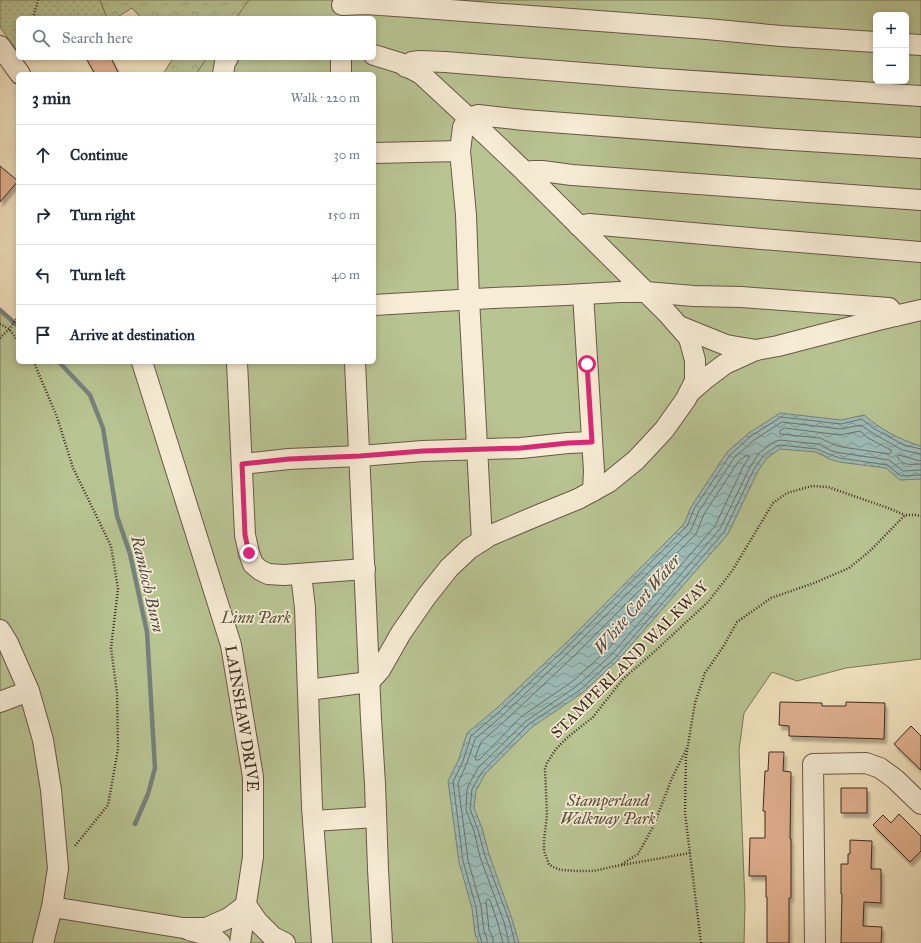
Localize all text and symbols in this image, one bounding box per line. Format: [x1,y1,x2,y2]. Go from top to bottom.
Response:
map controls [873,12,909,84]
button: + [873,12,909,48]
search box [16,16,376,60]
icon: search [30,27,52,49]
text: Search here [62,29,133,47]
button: − [873,48,909,84]
text: 3 min [32,88,71,109]
text: Walk · 220 m [291,90,360,106]
icon: ahead [32,144,54,166]
text: Continue [70,146,128,164]
text: 30 m [334,147,360,163]
icon: right [32,204,54,226]
text: Turn right [70,206,135,224]
text: 150 m [328,207,360,223]
icon: left [32,264,54,286]
text: Turn left [70,266,126,284]
text: 40 m [331,267,360,283]
icon: arrive [32,324,54,346]
text: Arrive at destination [70,326,195,344]
route start [578,355,596,373]
water label: Ramloch Burn [126,533,169,635]
route end [240,544,258,562]
water label: White Cart Water [589,549,686,659]
street label: STAMPERLAND WALKWAY [547,576,713,742]
park label: Linn Park [220,608,291,627]
street label: LAINSHAW DRIVE [221,644,263,792]
park label: Stamperland Walkway Park [560,791,656,828]

